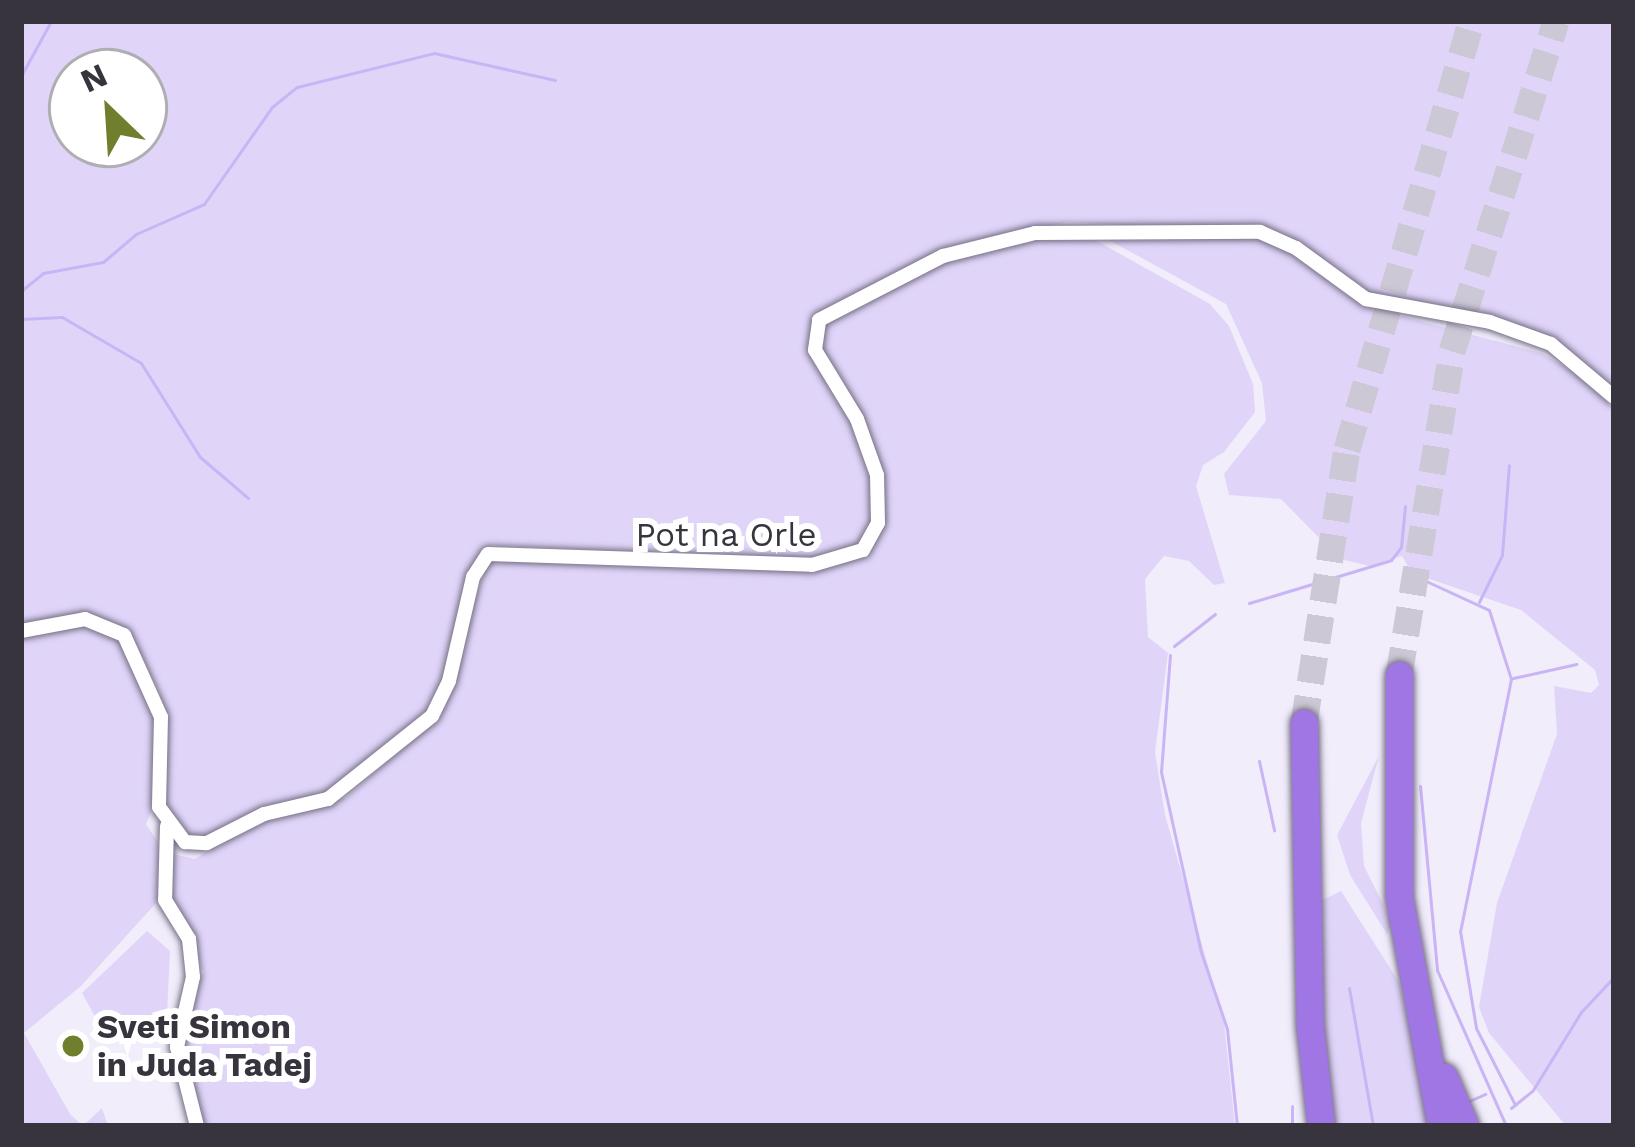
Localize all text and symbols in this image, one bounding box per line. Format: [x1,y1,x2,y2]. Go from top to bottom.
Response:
north arrow [48,48,168,168]
text: N [75,55,113,100]
street label: Pot na Orle [635,515,817,555]
place label: Sveti Simon in Juda Tadej [97,1007,313,1085]
marker: Sveti Simon in Juda Tadej [60,1033,86,1059]

